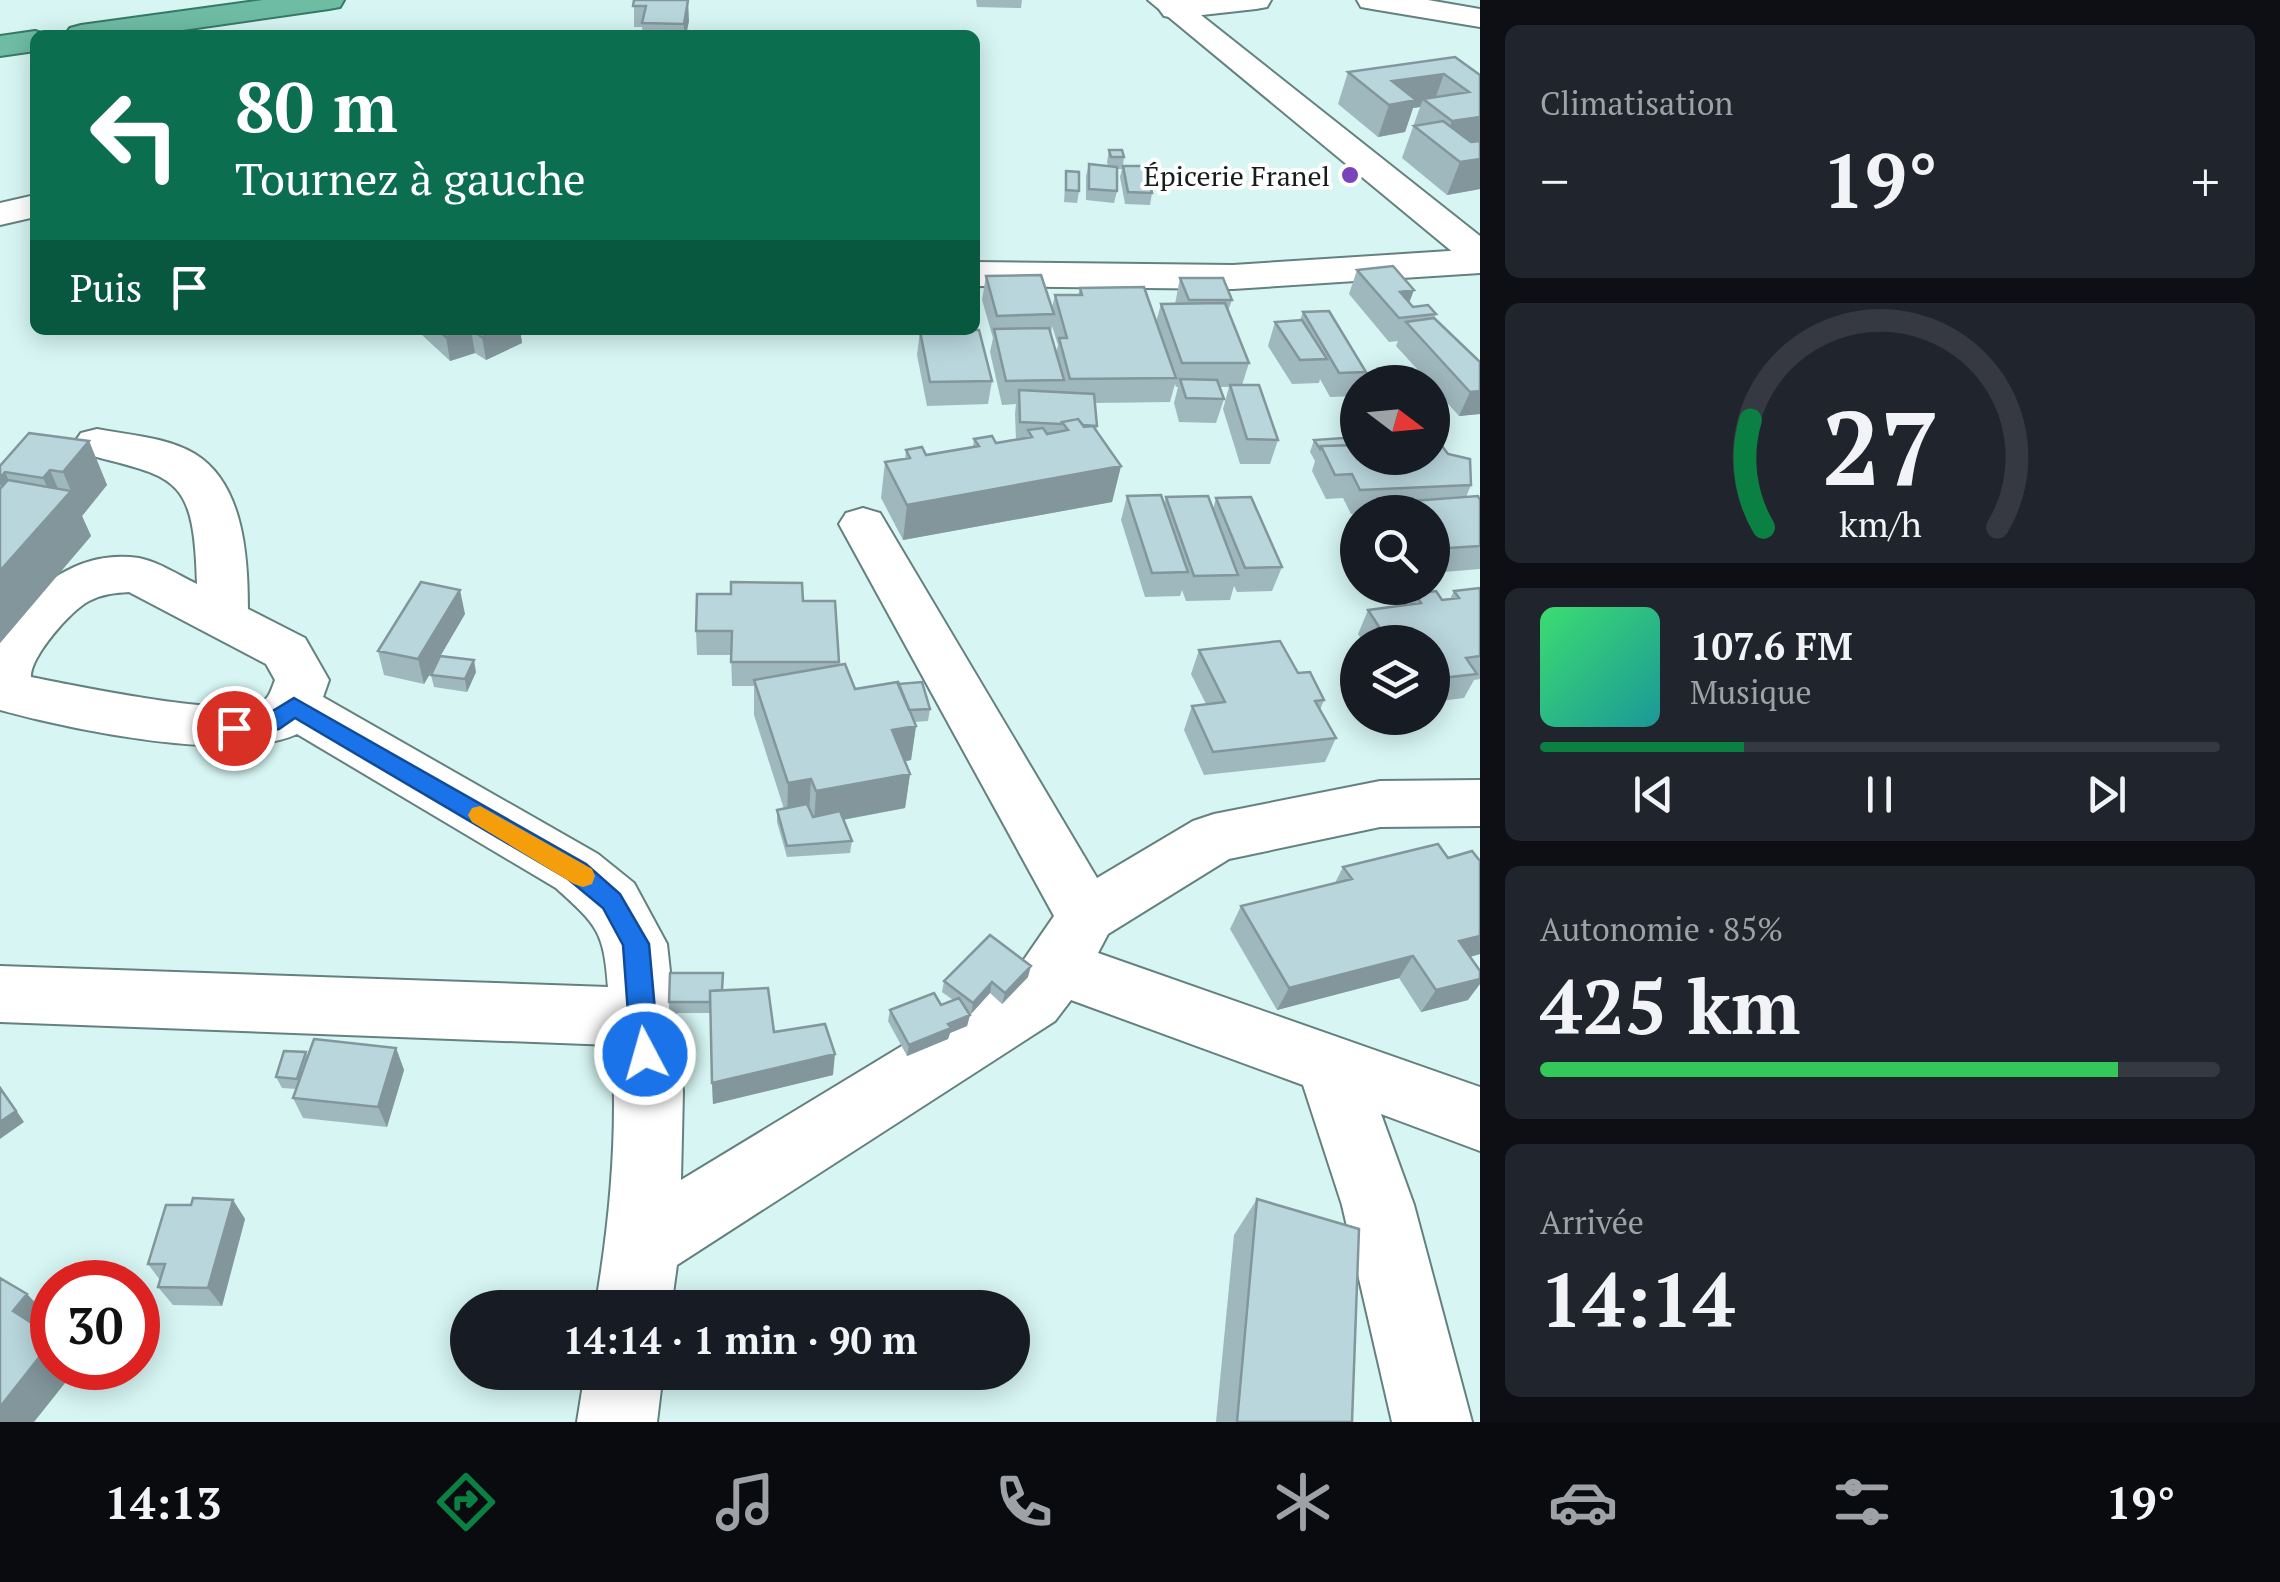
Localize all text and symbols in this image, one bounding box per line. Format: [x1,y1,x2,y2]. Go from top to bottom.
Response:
text: 80 m [235,59,398,152]
icon: left [70,70,200,200]
text: Climatisation [1540,82,1733,124]
text: 19° [1822,130,1938,229]
text: − [1540,144,1569,217]
text: + [2191,144,2220,217]
text: Tournez à gauche [235,148,586,208]
place label: Épicerie Franel [1143,157,1330,194]
marker: Épicerie Franel [1339,164,1361,186]
icon: arrive [162,260,217,315]
text: Puis [70,263,142,313]
north arrow [1340,365,1450,475]
map controls [1340,365,1450,735]
text: 27 [1821,377,1939,515]
button: search [1340,495,1450,605]
text: km/h [1839,500,1921,547]
text: 107.6 FM [1690,621,1853,671]
button: layers [1340,625,1450,735]
text: Musique [1690,671,1812,713]
pin [192,686,277,771]
icon: arrive [207,701,262,756]
icon: previous [1626,767,1681,822]
icon: pause [1852,767,1907,822]
icon: next [2079,767,2134,822]
text: Autonomie · 85% [1540,908,1783,950]
text: 425 km [1540,956,1800,1055]
position arrow [593,1002,697,1106]
text: Arrivée [1540,1201,1644,1243]
text: 14:14 [1540,1249,1735,1348]
speed limit sign: 30 [30,1260,160,1390]
text: 14:14 · 1 min · 90 m [563,1315,917,1365]
icon: directions [431,1467,501,1537]
icon: music [710,1467,780,1537]
icon: phone [989,1467,1059,1537]
icon: climate [1268,1467,1338,1537]
icon: car [1548,1467,1618,1537]
icon: filters [1827,1467,1897,1537]
text: 14:13 [105,1472,222,1532]
text: 19° [2106,1472,2175,1532]

